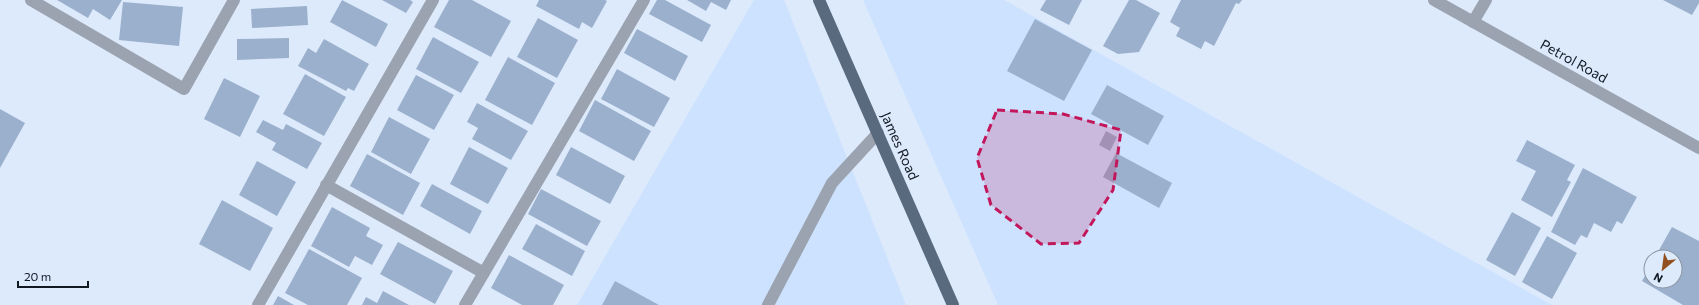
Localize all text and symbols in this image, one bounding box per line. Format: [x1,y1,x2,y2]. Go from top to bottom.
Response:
street label: Petrol Road [1538,35,1611,86]
street label: James Road [878,109,923,182]
north arrow [1643,249,1683,289]
scale bar [18,263,88,289]
text: 20 m [24,269,51,283]
text: N [1651,270,1665,286]

